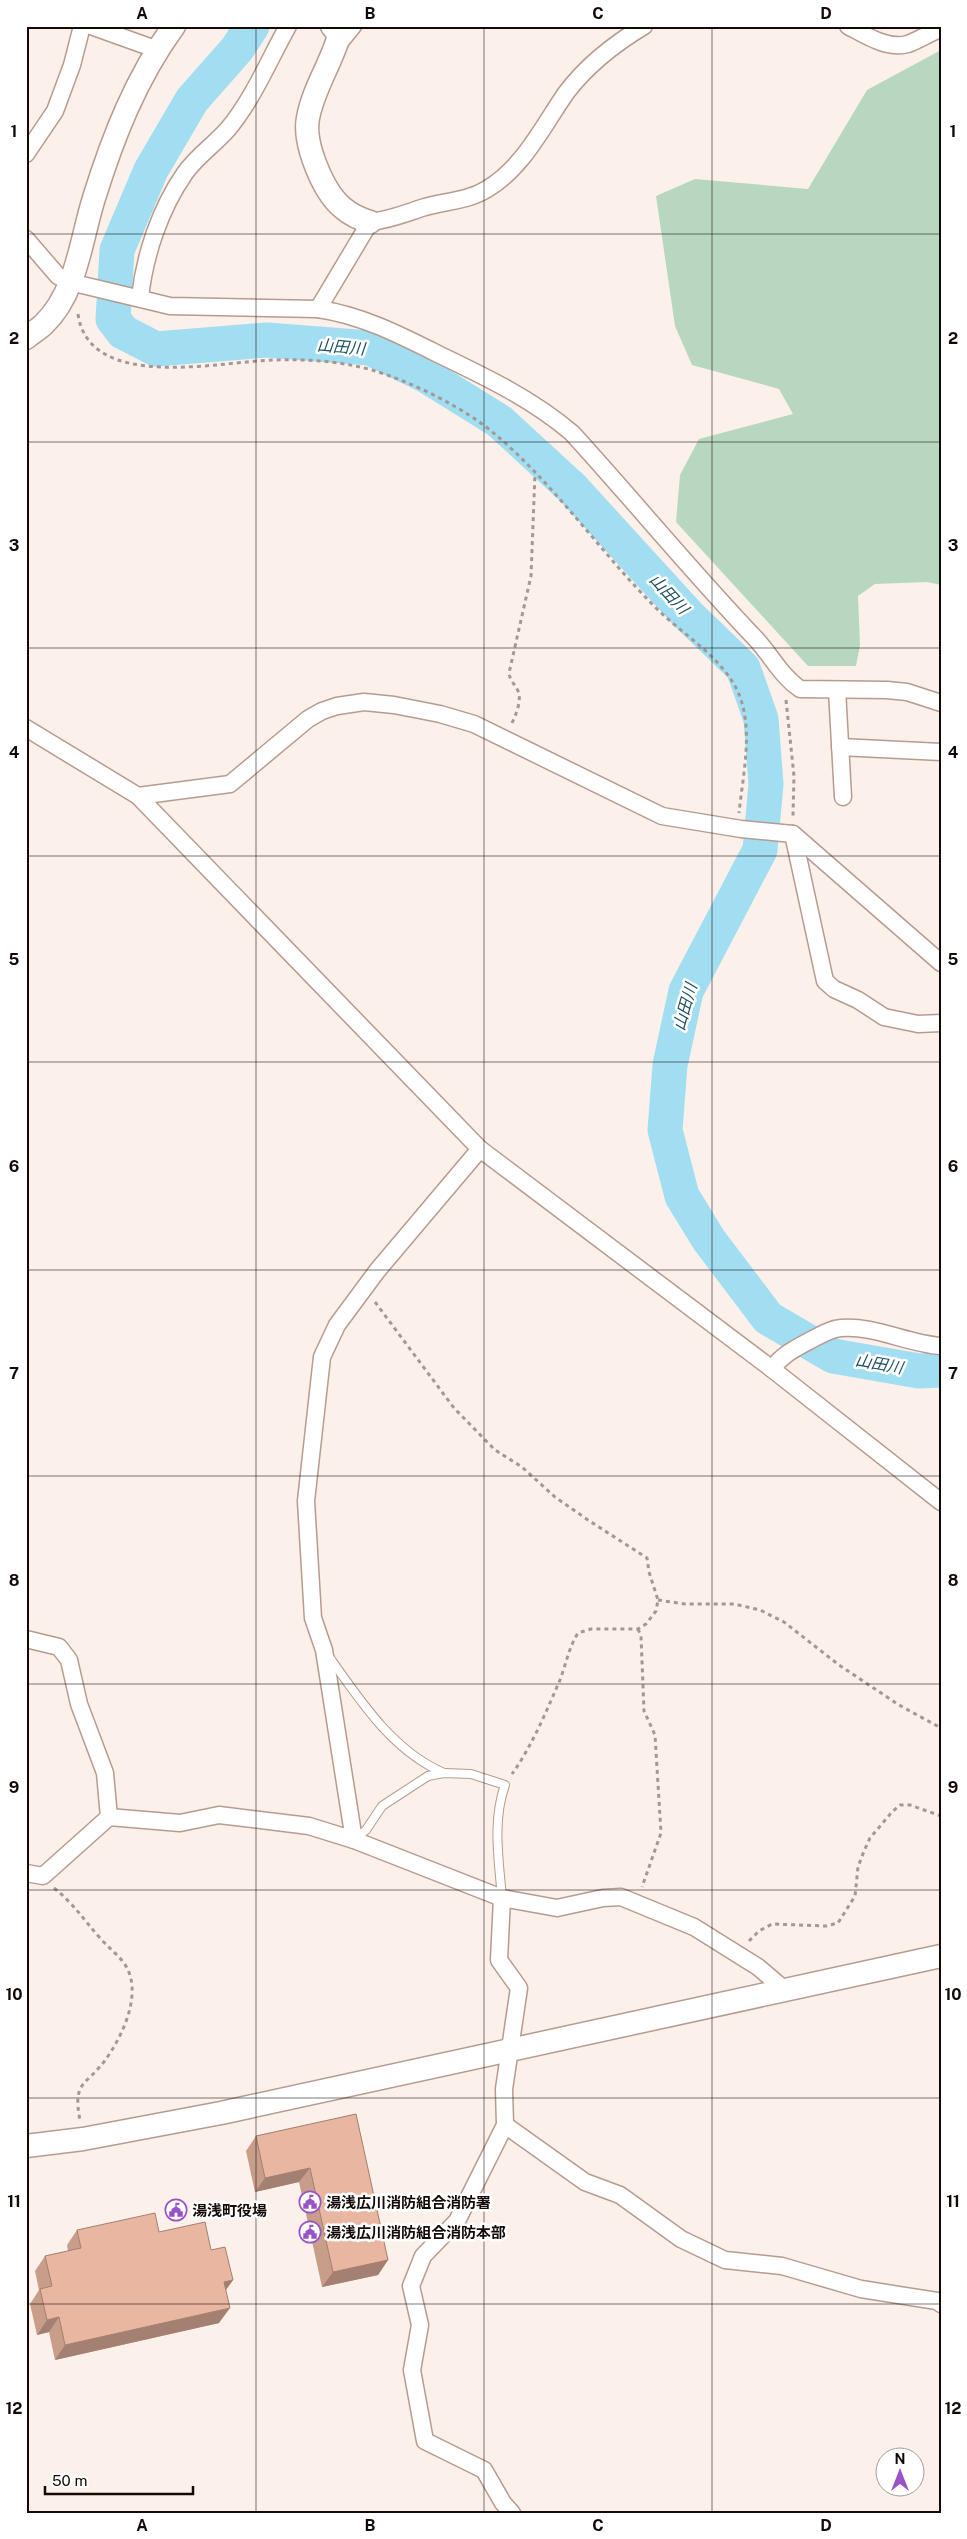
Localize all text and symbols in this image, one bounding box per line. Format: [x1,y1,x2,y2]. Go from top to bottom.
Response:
text: A [136,4,148,23]
text: B [365,4,376,23]
text: C [592,4,604,23]
text: D [820,4,832,23]
text: 1 [11,122,17,141]
text: 1 [950,122,956,141]
text: 2 [9,329,19,348]
text: 2 [948,329,958,348]
water label: 山田川 [316,335,368,359]
text: 3 [9,536,19,555]
text: 3 [948,536,958,555]
water label: 山田川 [646,570,694,619]
text: 4 [9,743,20,762]
text: 4 [948,743,959,762]
text: 5 [9,950,20,969]
text: 5 [948,950,959,969]
water label: 山田川 [669,979,701,1033]
text: 6 [9,1157,19,1176]
text: 6 [948,1157,958,1176]
water label: 山田川 [854,1350,906,1378]
text: 7 [9,1364,19,1383]
text: 7 [948,1364,958,1383]
text: 8 [9,1571,20,1590]
text: 8 [948,1571,959,1590]
text: 9 [9,1778,19,1797]
text: 9 [948,1778,958,1797]
text: 10 [5,1985,23,2004]
text: 10 [944,1985,962,2004]
public building icon: 湯浅広川消防組合消防署 [298,2190,322,2214]
text: 11 [7,2192,21,2211]
text: 11 [946,2192,960,2211]
place label: 湯浅広川消防組合消防署 [326,2194,491,2211]
public building icon: 湯浅町役場 [164,2198,188,2222]
place label: 湯浅町役場 [192,2202,267,2219]
public building icon: 湯浅広川消防組合消防本部 [298,2220,322,2244]
place label: 湯浅広川消防組合消防本部 [326,2224,506,2241]
text: 12 [5,2399,23,2418]
text: 12 [944,2399,962,2418]
north arrow [874,2446,924,2496]
text: N [895,2451,905,2467]
scale bar [45,2464,192,2496]
text: 50 m [52,2472,87,2489]
text: A [136,2516,148,2535]
text: B [365,2516,376,2535]
text: C [592,2516,604,2535]
text: D [820,2516,832,2535]

